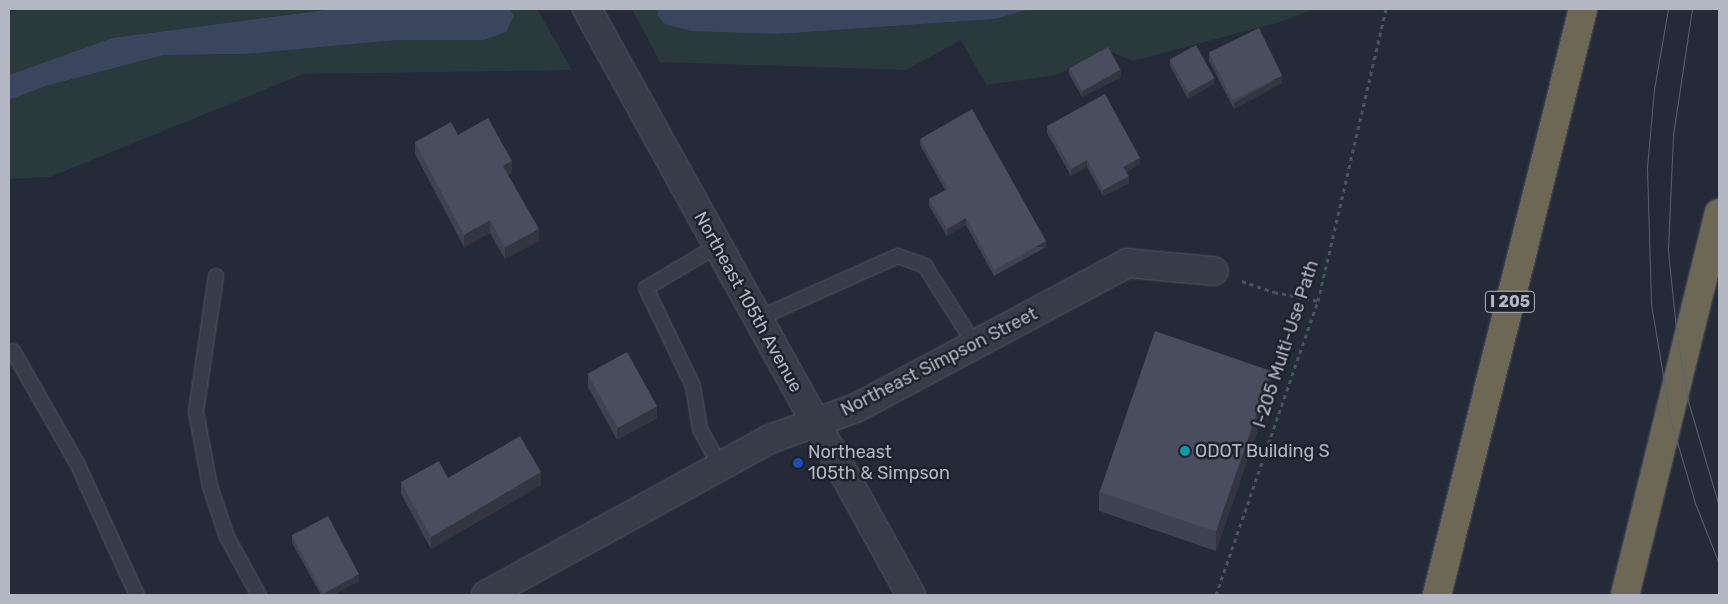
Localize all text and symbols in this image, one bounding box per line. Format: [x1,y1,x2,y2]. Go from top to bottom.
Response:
street label: Northeast 105th Avenue [689,208,807,396]
street label: I-205 Multi-Use Path [1249,258,1323,430]
road number: I 205 [1484,288,1536,316]
street label: Northeast Simpson Street [837,303,1041,421]
place label: ODOT Building S [1195,440,1330,462]
place label: Northeast 105th & Simpson [808,442,950,484]
marker: ODOT Building S [1179,445,1191,457]
marker: Northeast 105th & Simpson [792,457,804,469]

